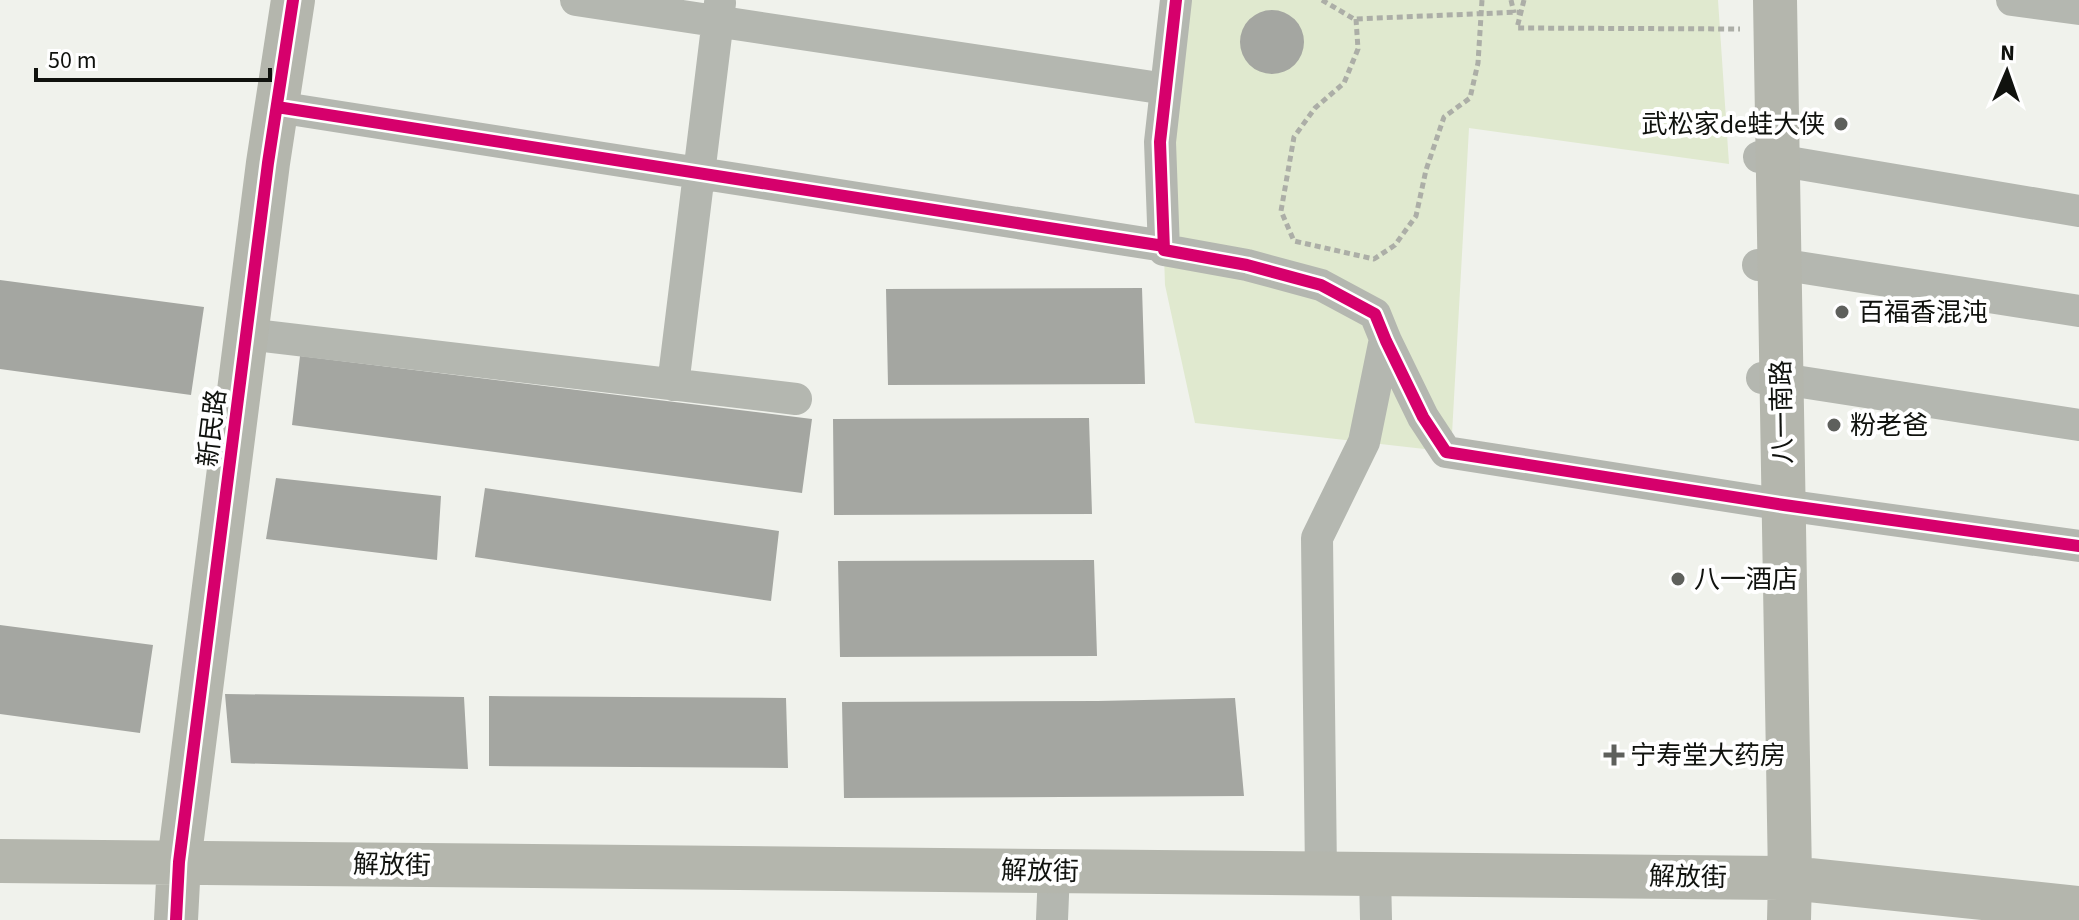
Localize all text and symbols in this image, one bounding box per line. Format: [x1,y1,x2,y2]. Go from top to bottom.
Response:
scale bar [36,32,270,82]
north arrow [1967,32,2047,112]
text: N [2000,37,2016,69]
text: 50 m [48,43,97,78]
place label: 武松家de蛙大侠 [1642,106,1825,143]
marker: 武松家de蛙大侠 [1832,115,1850,133]
place label: 百福香混沌 [1858,294,1988,331]
marker: 百福香混沌 [1833,303,1851,321]
street label: 八一南路 [1763,360,1801,464]
street label: 新民路 [189,387,235,469]
place label: 粉老爸 [1850,407,1928,444]
marker: 粉老爸 [1825,416,1843,434]
place label: 八一酒店 [1694,561,1798,598]
marker: 八一酒店 [1669,570,1687,588]
place label: 宁寿堂大药房 [1630,737,1786,774]
marker: 宁寿堂大药房 [1605,746,1623,764]
street label: 解放街 [353,846,431,884]
street label: 解放街 [1001,852,1079,890]
street label: 解放街 [1649,858,1727,896]

